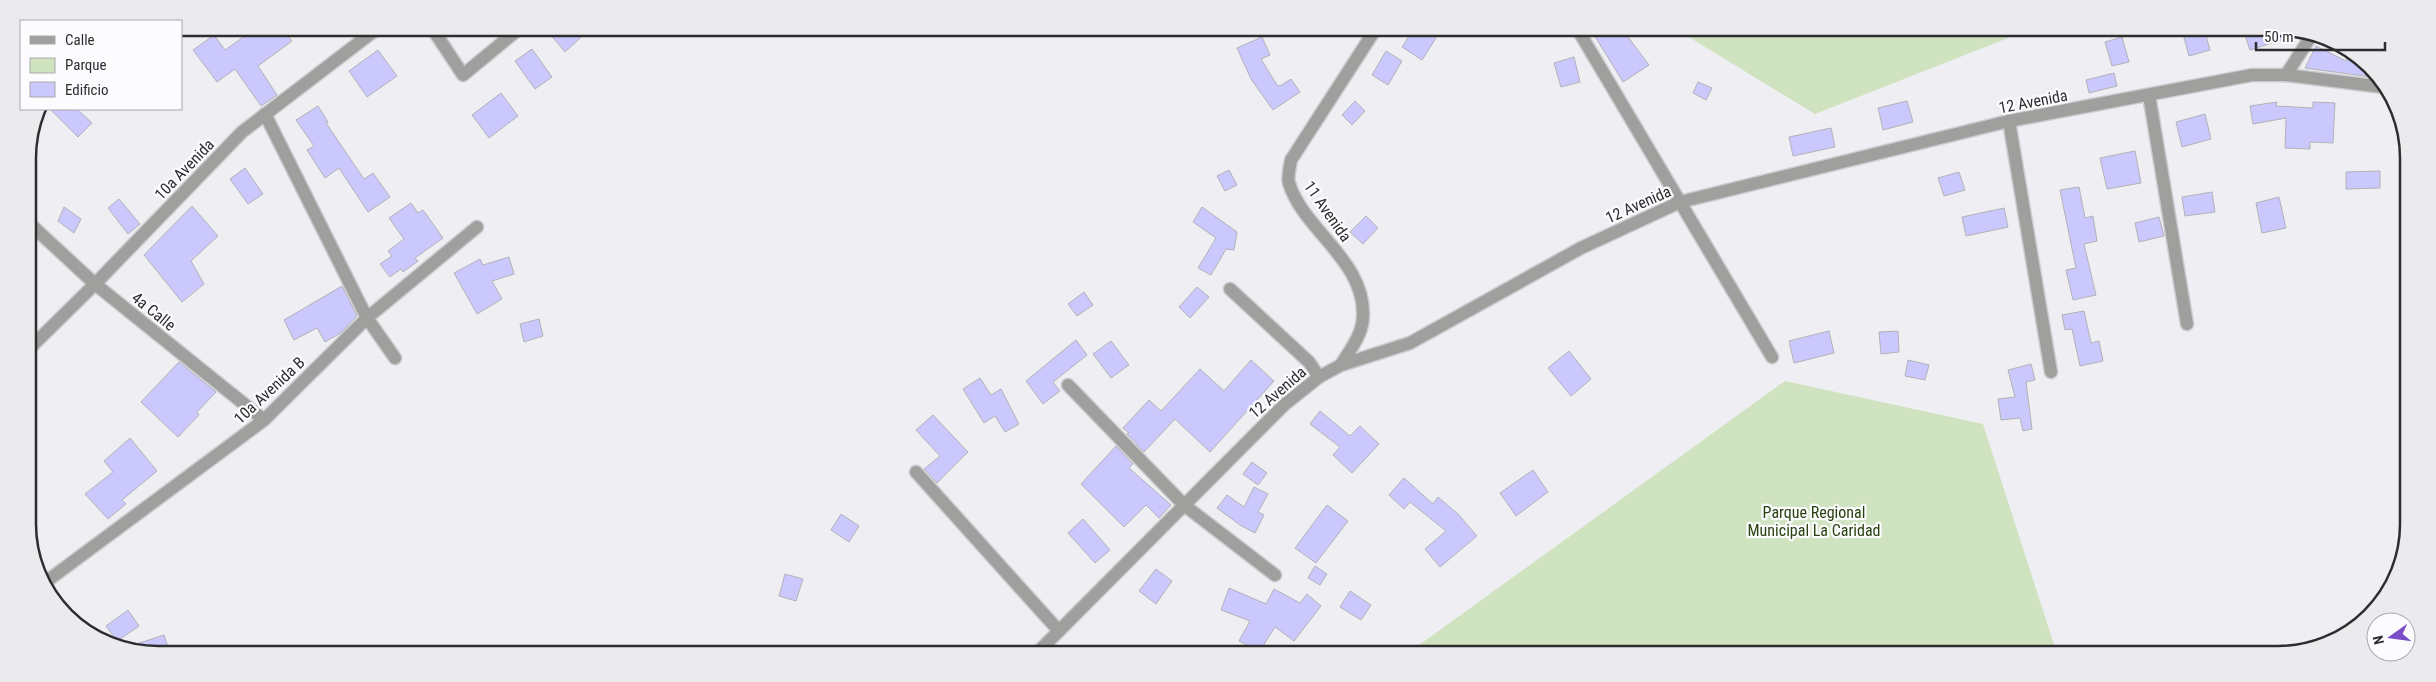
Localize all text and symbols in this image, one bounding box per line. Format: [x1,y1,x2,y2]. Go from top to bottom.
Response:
legend [20,20,182,110]
scale bar [2256,20,2385,52]
text: 50 m [2264,28,2294,46]
text: Calle [65,31,95,49]
text: Parque [65,56,107,74]
text: Edificio [65,81,108,99]
street label: 12 Avenida [1997,86,2069,117]
street label: 10a Avenida [151,135,218,204]
street label: 11 Avenida [1300,177,1355,245]
street label: 12 Avenida [1603,182,1674,227]
street label: 4a Calle [128,288,179,335]
street label: 10a Avenida B [230,353,309,428]
street label: 12 Avenida [1245,362,1310,422]
park label: Parque Regional Municipal La Caridad [1748,503,1880,540]
north arrow [2366,612,2416,662]
text: N [2370,634,2387,646]

